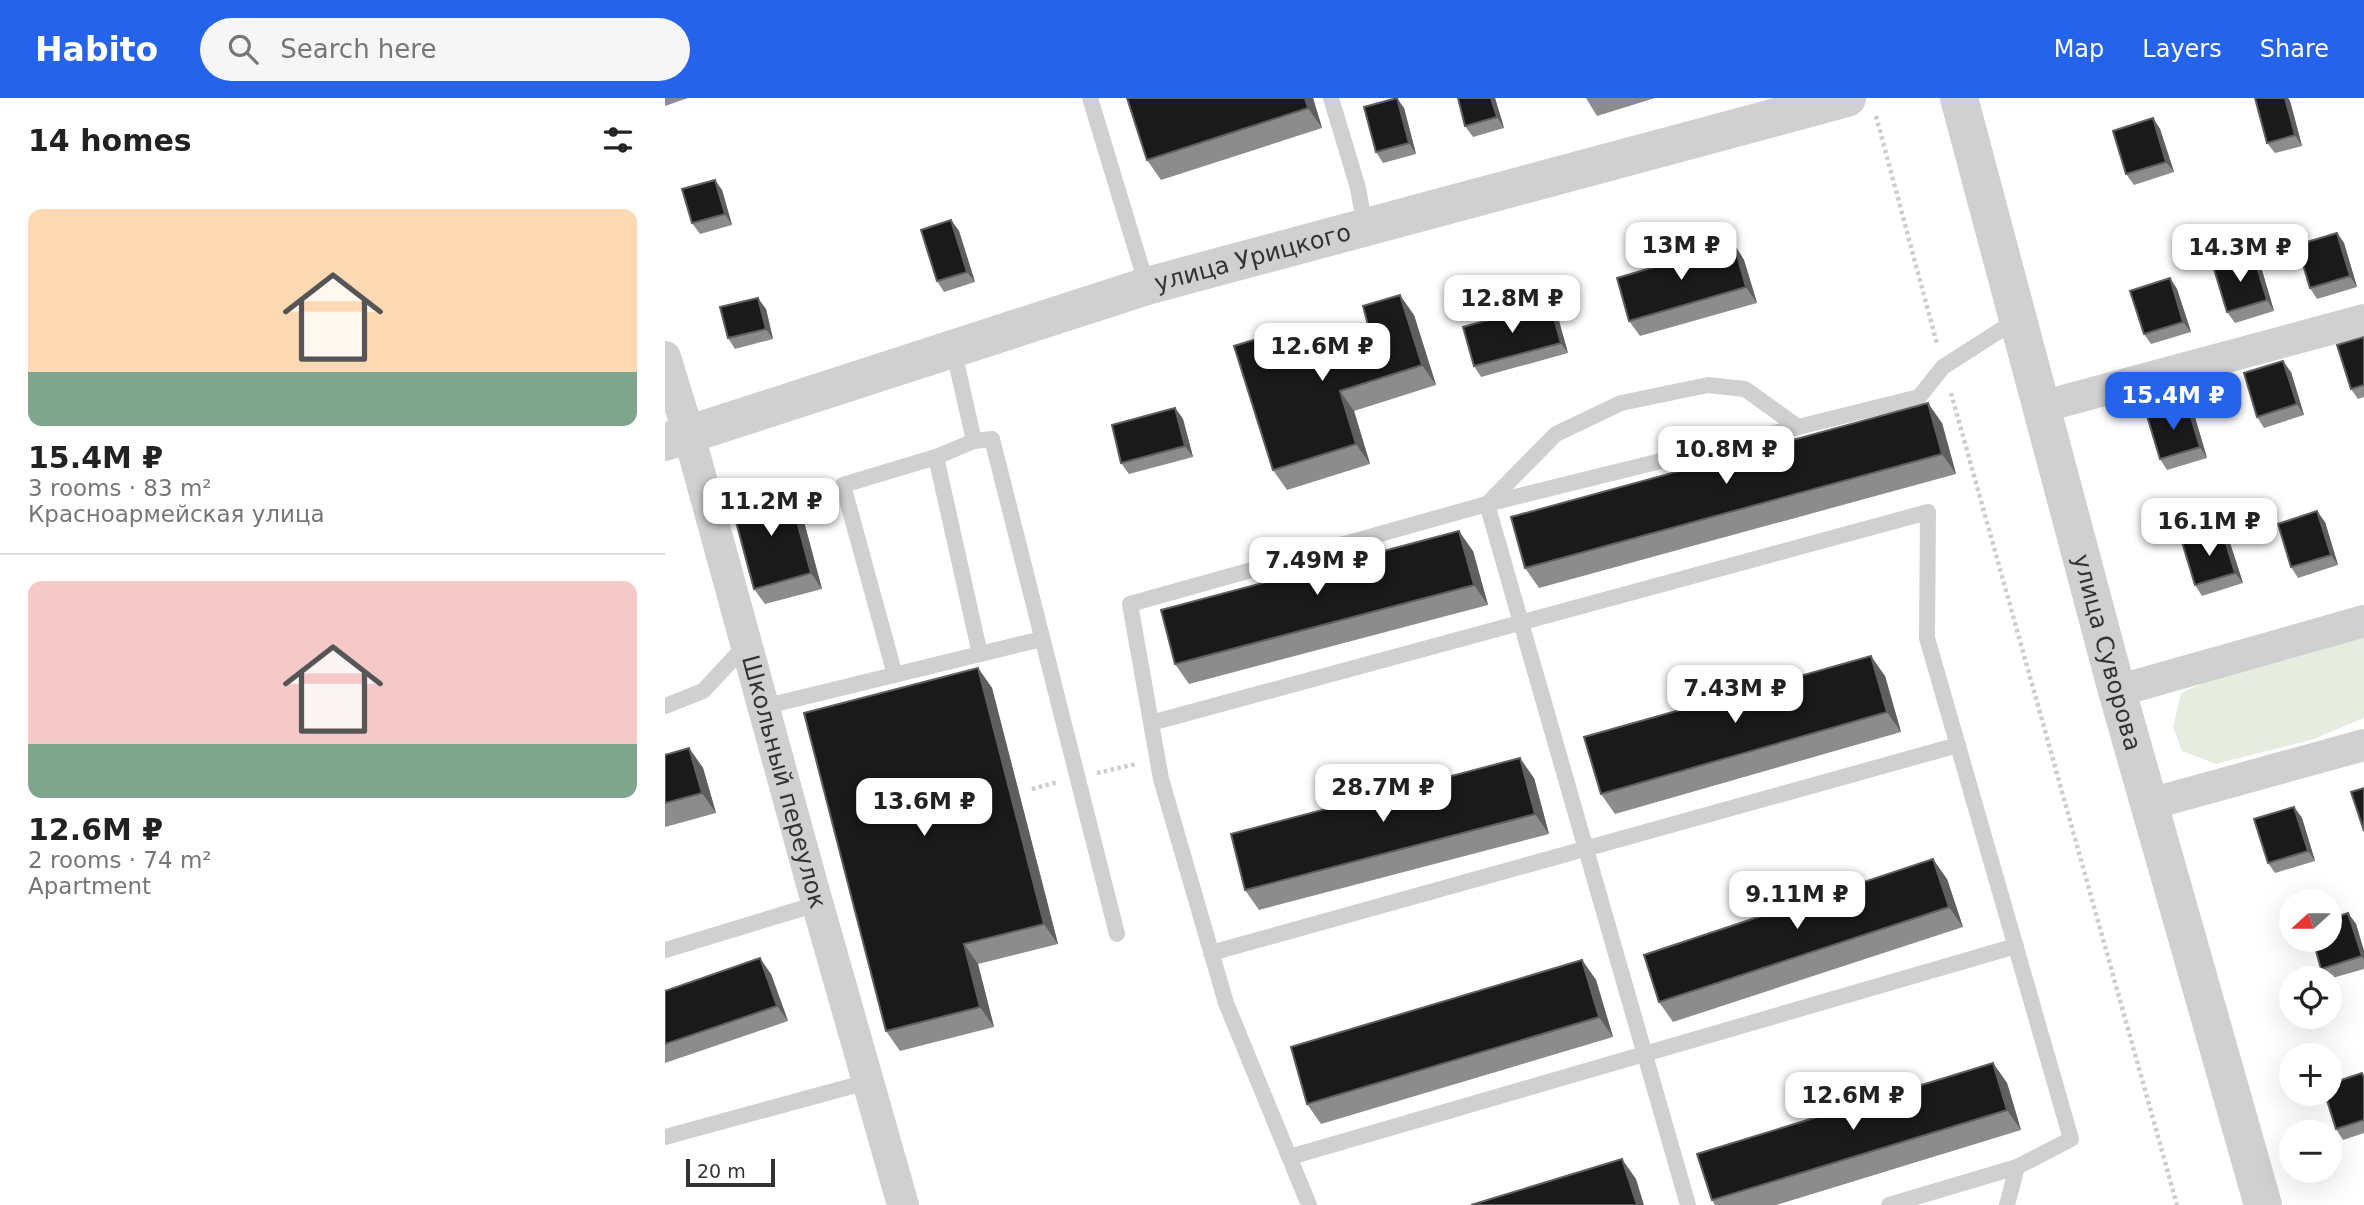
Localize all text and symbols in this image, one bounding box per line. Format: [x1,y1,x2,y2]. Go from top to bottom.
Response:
search box [200,18,690,81]
text: Habito [35,30,158,69]
icon: search [224,30,262,68]
text: Search here [280,34,436,64]
text: Map [2054,35,2104,63]
text: Layers [2142,35,2222,63]
text: Share [2260,35,2329,63]
icon: filters [599,121,637,159]
text: 14 homes [28,123,192,158]
street label: улица Урицкого [1151,218,1354,297]
pin: 13M ₽ [1632,222,1730,282]
pin: 14.3M ₽ [2175,225,2305,284]
text: 13M ₽ [1642,232,1720,258]
text: 14.3M ₽ [2188,234,2292,260]
icon: home [270,254,396,380]
pin: 12.8M ₽ [1447,275,1577,335]
text: 12.8M ₽ [1460,285,1564,311]
pin: 12.6M ₽ [1257,324,1387,383]
text: 12.6M ₽ [1270,333,1374,359]
pin: 15.4M ₽ [2108,372,2238,432]
text: 15.4M ₽ [2121,382,2225,408]
pin: 10.8M ₽ [1661,426,1791,486]
text: 10.8M ₽ [1674,436,1778,462]
text: 15.4M ₽ [28,440,163,475]
text: 3 rooms · 83 m² [28,475,212,501]
pin: 11.2M ₽ [706,478,836,538]
text: 11.2M ₽ [719,488,823,514]
pin: 16.1M ₽ [2144,498,2274,558]
text: Красноармейская улица [28,501,325,527]
text: 16.1M ₽ [2157,508,2261,534]
pin: 7.49M ₽ [1252,538,1382,597]
text: 7.49M ₽ [1265,547,1369,573]
street label: улица Суворова [2067,551,2147,754]
icon: home [270,626,396,752]
street label: Школьный переулок [736,652,832,912]
pin: 7.43M ₽ [1670,666,1800,725]
text: 7.43M ₽ [1683,675,1787,701]
pin: 28.7M ₽ [1318,764,1448,824]
text: 28.7M ₽ [1331,774,1435,800]
pin: 13.6M ₽ [859,778,989,838]
text: 13.6M ₽ [872,788,976,814]
text: 12.6M ₽ [28,812,163,847]
text: 2 rooms · 74 m² [28,847,212,873]
pin: 9.11M ₽ [1732,872,1862,931]
text: Apartment [28,873,151,899]
text: 9.11M ₽ [1745,881,1849,907]
north arrow [2279,889,2341,952]
map controls [2279,889,2342,1183]
button: locate [2279,966,2342,1029]
button: + [2279,1043,2342,1106]
pin: 12.6M ₽ [1788,1072,1918,1132]
text: 12.6M ₽ [1801,1082,1905,1108]
button: − [2279,1120,2342,1183]
scale bar [686,1156,775,1188]
text: 20 m [697,1160,746,1182]

